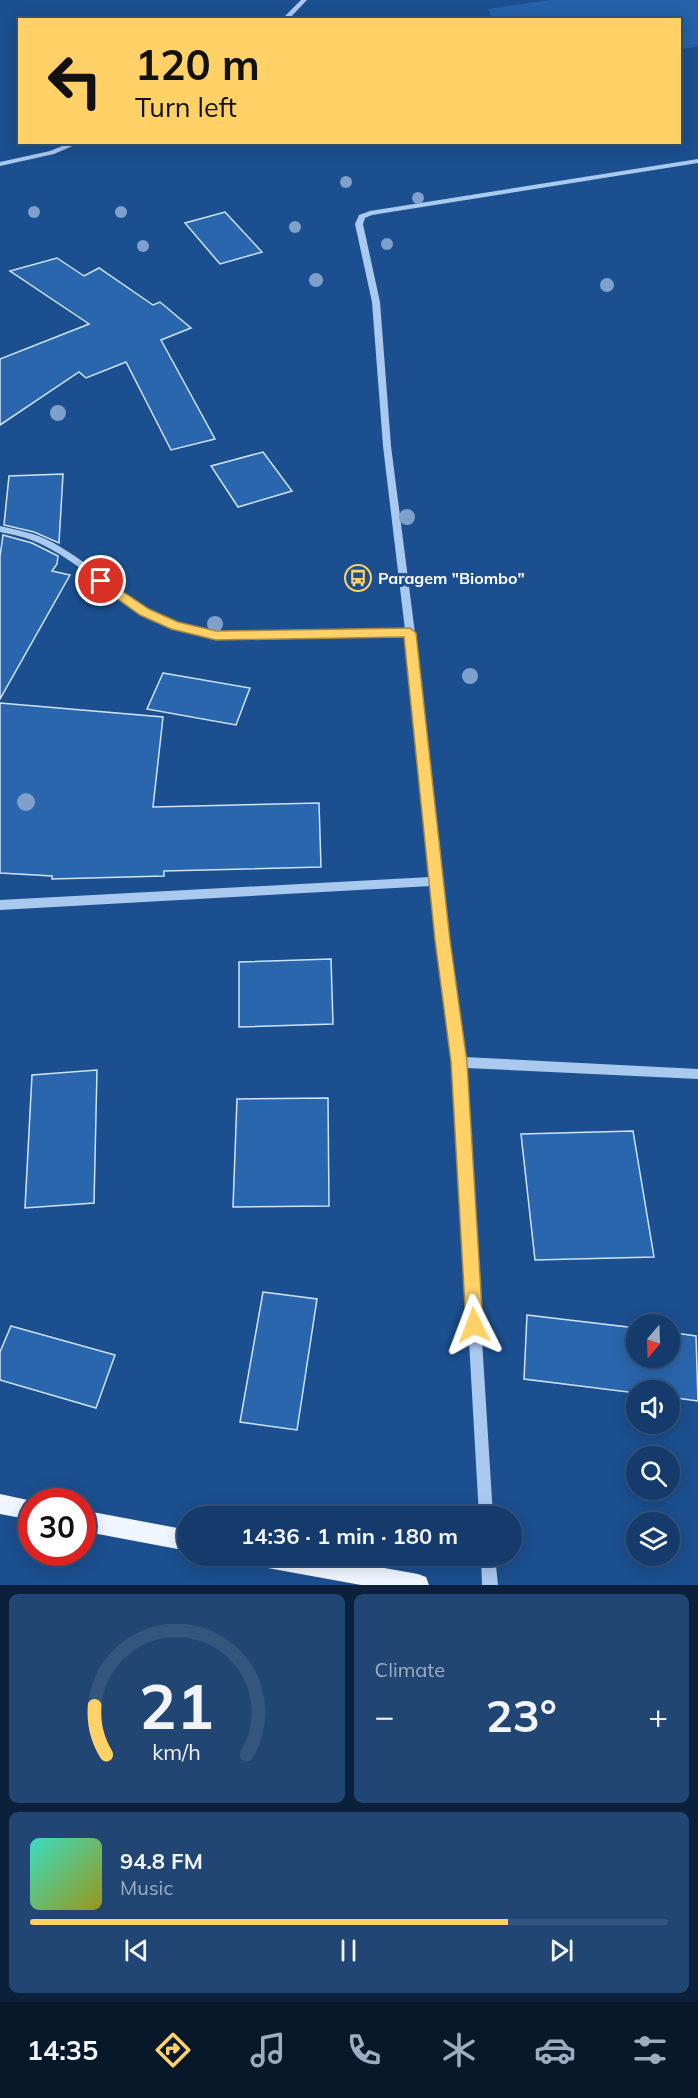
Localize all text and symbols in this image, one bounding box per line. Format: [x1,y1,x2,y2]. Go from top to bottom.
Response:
text: 120 m [135,38,260,91]
icon: left [36,42,114,120]
text: Turn left [135,90,237,124]
pin [75,555,126,606]
bus stop icon: Paragem "Biombo" [343,563,373,593]
icon: arrive [84,564,117,597]
place label: Paragem "Biombo" [378,568,525,588]
position arrow [442,1293,506,1357]
north arrow [626,1314,680,1368]
map controls [626,1314,680,1566]
button: sound [626,1380,680,1434]
button: search [626,1446,680,1500]
speed limit sign: 30 [18,1488,96,1566]
button: layers [626,1512,680,1566]
text: 14:36 · 1 min · 180 m [241,1522,458,1550]
text: Climate [375,1657,445,1682]
text: 21 [139,1666,214,1745]
text: 23° [486,1687,557,1743]
text: − [375,1695,394,1736]
text: + [648,1695,668,1736]
text: km/h [152,1739,201,1766]
text: 94.8 FM [120,1847,203,1875]
text: Music [120,1875,173,1900]
icon: previous [120,1934,153,1967]
icon: pause [332,1934,365,1967]
icon: next [545,1934,578,1967]
icon: directions [152,2029,194,2071]
icon: music [247,2029,289,2071]
icon: phone [343,2029,385,2071]
icon: climate [438,2029,480,2071]
icon: car [534,2029,576,2071]
icon: filters [629,2029,671,2071]
text: 14:35 [27,2033,98,2067]

